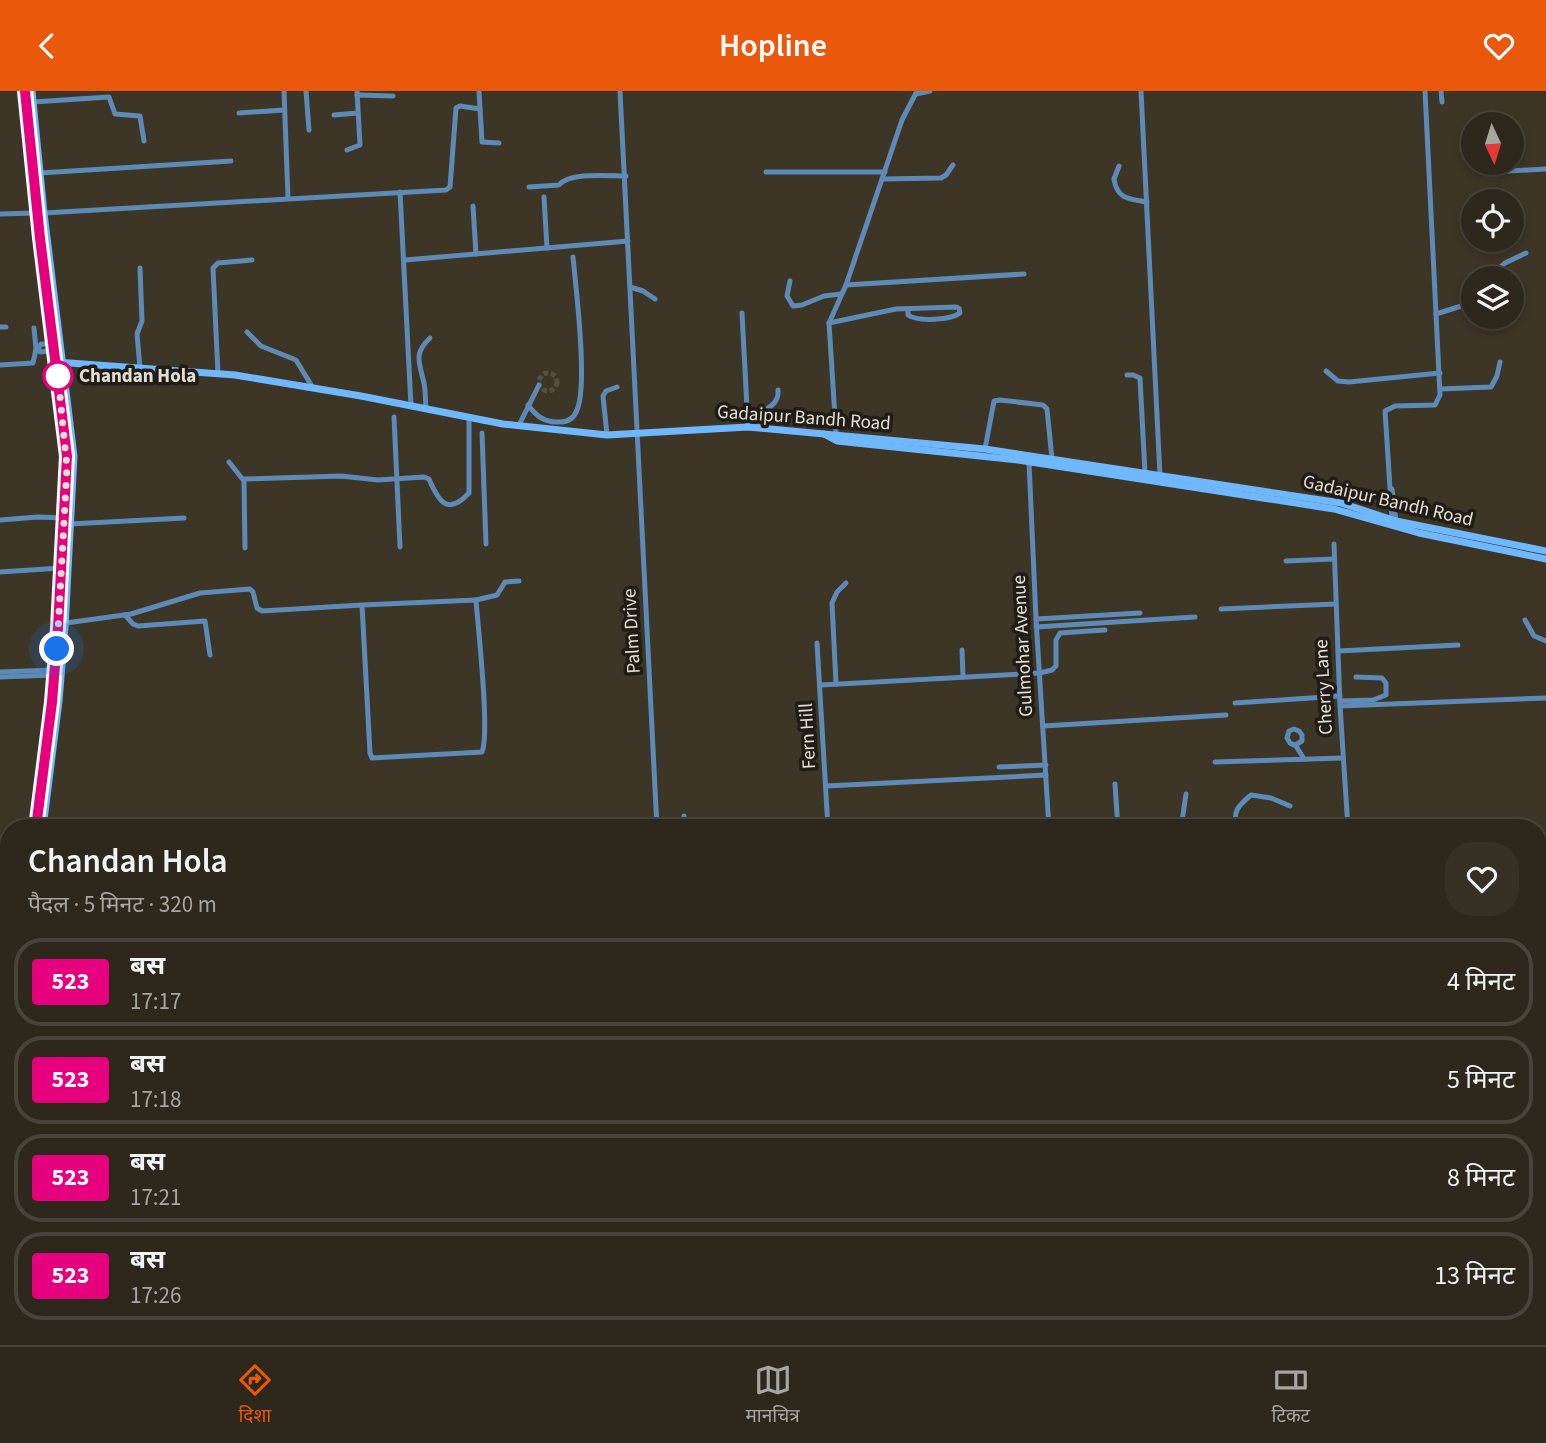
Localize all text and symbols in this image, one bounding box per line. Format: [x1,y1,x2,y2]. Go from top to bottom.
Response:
text: Hopline [719,23,827,69]
icon: back [28,27,66,65]
icon: heart [1480,27,1518,65]
north arrow [1461,112,1524,175]
map controls [1461,112,1524,329]
button: locate [1461,189,1524,252]
button: layers [1461,266,1524,329]
marker: Chandan Hola [43,361,73,391]
place label: Chandan Hola [79,363,196,390]
street label: Gadaipur Bandh Road [716,398,892,438]
street label: Gadaipur Bandh Road [1300,468,1476,534]
street label: Gulmohar Avenue [1006,574,1040,718]
street label: Palm Drive [616,588,648,674]
your location [39,631,74,666]
street label: Cherry Lane [1308,639,1340,735]
street label: Fern Hill [793,702,823,770]
text: Chandan Hola [28,838,228,885]
button: heart [1445,842,1519,916]
text: पैदल · 5 मिनट · 320 m [28,888,217,921]
text: बस [130,947,165,984]
text: 4 मिनट [1447,963,1515,1000]
text: 523 [51,964,90,999]
text: 17:17 [130,985,181,1018]
text: बस [130,1045,165,1082]
text: 5 मिनट [1447,1061,1515,1098]
text: 523 [51,1062,90,1097]
text: 17:18 [130,1083,181,1116]
text: बस [130,1143,165,1180]
text: 8 मिनट [1447,1159,1515,1196]
text: 523 [51,1160,90,1195]
text: 17:21 [130,1181,181,1214]
text: बस [130,1241,165,1278]
text: 13 मिनट [1434,1257,1515,1294]
text: 523 [51,1258,90,1293]
text: 17:26 [130,1279,181,1312]
tab: दिशा [236,1361,274,1430]
tab: मानचित्र [746,1361,800,1430]
tab: टिकट [1271,1361,1310,1430]

